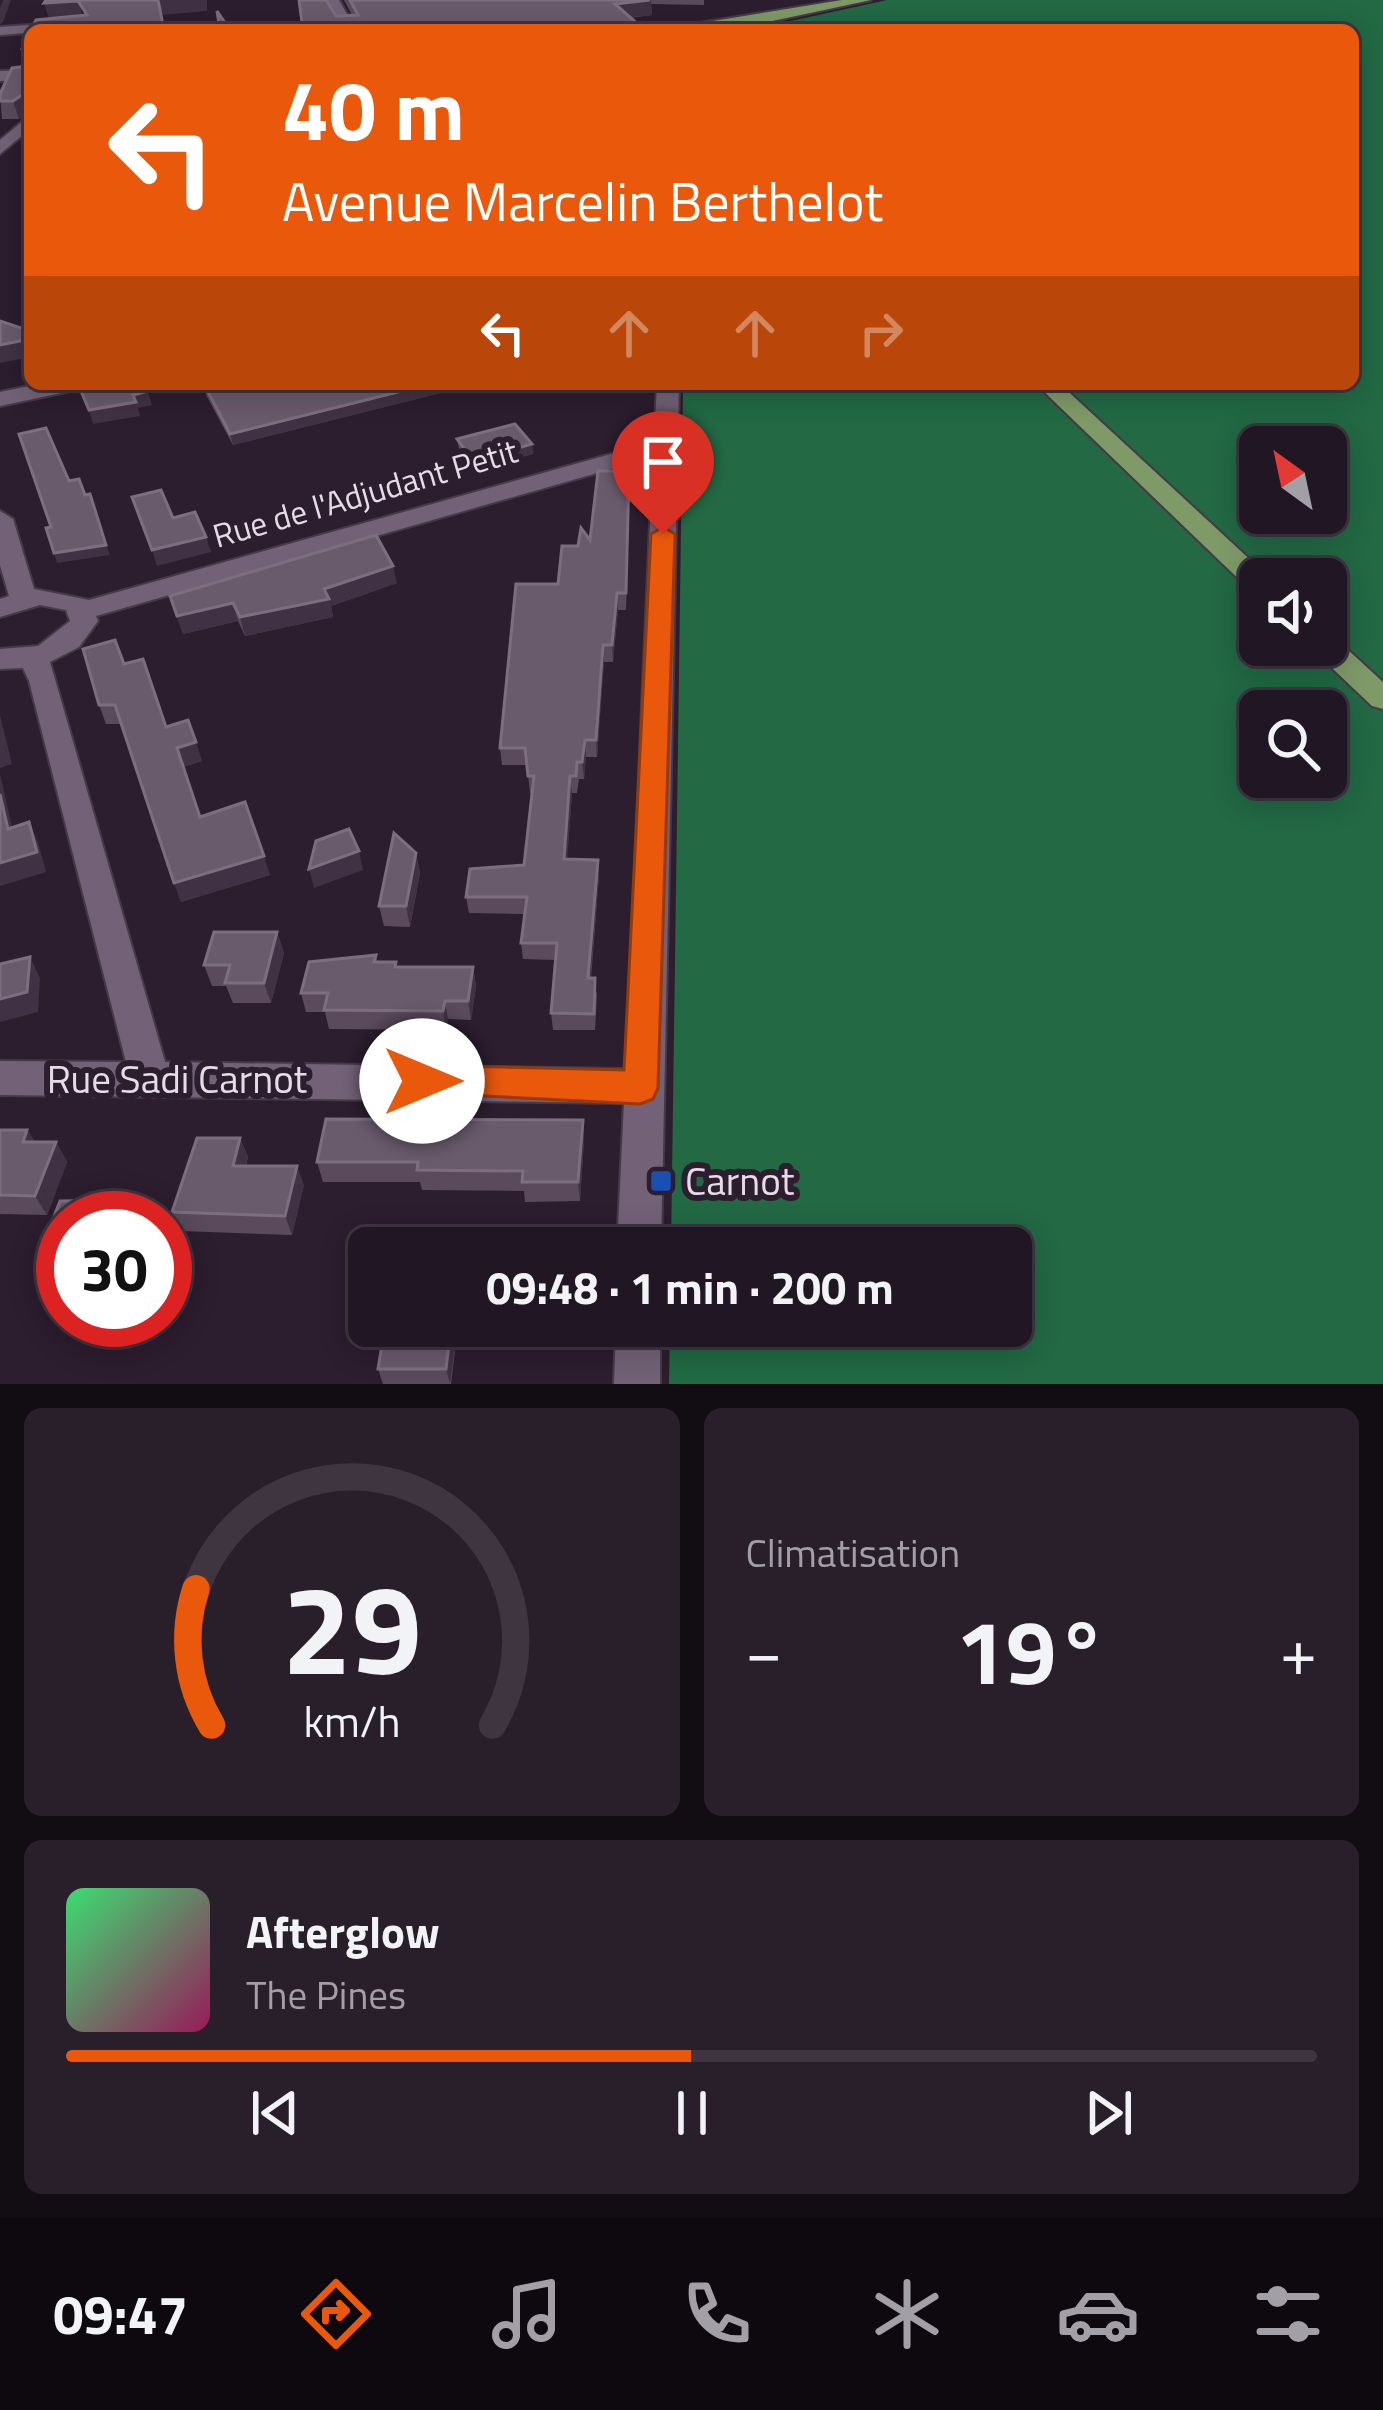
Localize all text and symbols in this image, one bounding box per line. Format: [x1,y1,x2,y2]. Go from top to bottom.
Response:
text: 40 m [282,45,465,173]
icon: left [84,72,240,228]
text: Avenue Marcelin Berthelot [282,160,883,242]
icon: left [470,300,536,366]
icon: ahead [596,300,662,366]
icon: ahead [722,300,788,366]
icon: right [848,300,914,366]
pin [612,411,714,534]
street label: Rue de l'Adjudant Petit [207,425,524,560]
north arrow [1239,426,1347,534]
map controls [1239,426,1347,798]
icon: arrive [630,429,696,495]
button: sound [1239,558,1347,666]
button: search [1239,690,1347,798]
position arrow [359,1018,485,1144]
street label: Rue Sadi Carnot [47,1049,308,1108]
place label: Carnot [685,1151,795,1210]
marker: Carnot [648,1168,674,1194]
speed limit sign: 30 [36,1191,192,1347]
text: 09:48 · 1 min · 200 m [486,1253,894,1321]
text: Climatisation [746,1523,960,1582]
text: 29 [282,1533,422,1722]
text: 19° [956,1582,1107,1719]
text: − [746,1600,782,1701]
text: + [1280,1600,1317,1701]
text: km/h [303,1688,400,1754]
text: Afterglow [246,1897,440,1965]
text: The Pines [246,1965,406,2024]
icon: previous [242,2080,308,2146]
icon: pause [659,2080,725,2146]
icon: next [1076,2080,1142,2146]
icon: directions [294,2272,378,2356]
icon: music [485,2272,569,2356]
icon: phone [675,2272,759,2356]
icon: climate [865,2272,949,2356]
icon: car [1056,2272,1140,2356]
icon: filters [1246,2272,1330,2356]
text: 09:47 [53,2273,188,2355]

